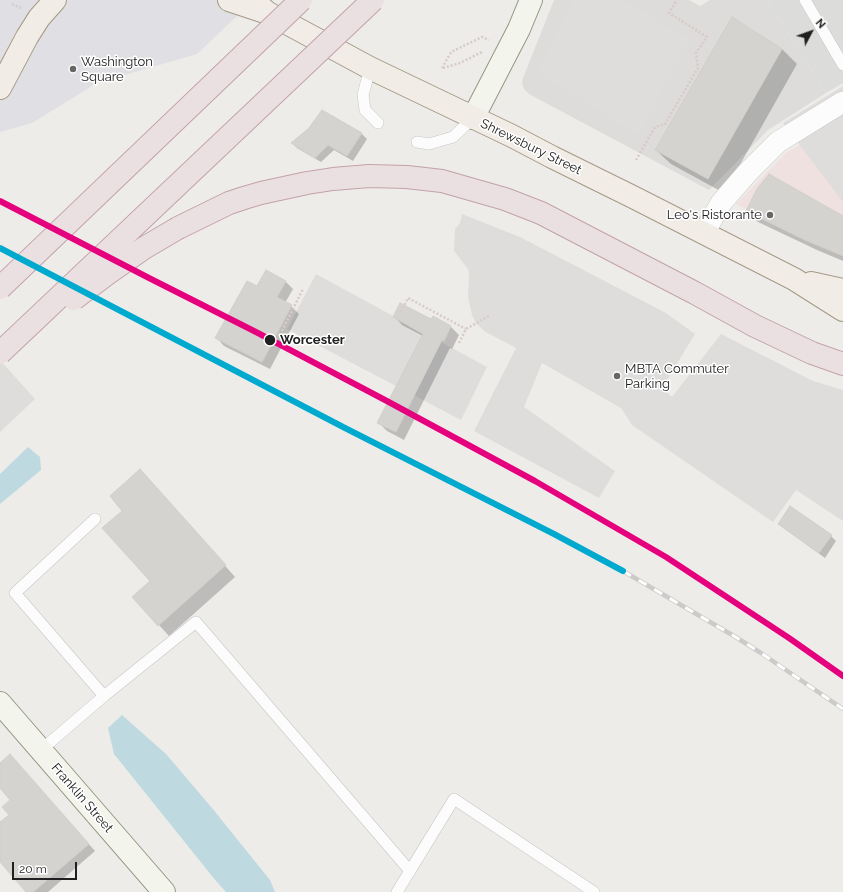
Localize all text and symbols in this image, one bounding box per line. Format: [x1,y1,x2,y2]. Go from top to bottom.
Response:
north arrow [791,12,831,52]
text: N [813,16,828,31]
place label: Washington Square [81,54,153,85]
marker: Washington Square [68,64,78,74]
street label: Shrewsbury Street [478,116,584,178]
place label: Leo's Ristorante [667,207,762,223]
marker: Leo's Ristorante [765,210,775,220]
place label: Worcester [280,332,345,348]
marker: Worcester [263,333,277,347]
place label: MBTA Commuter Parking [625,361,729,392]
marker: MBTA Commuter Parking [612,371,622,381]
street label: Franklin Street [48,760,116,836]
scale bar [14,854,79,880]
text: 20 m [19,862,47,876]

